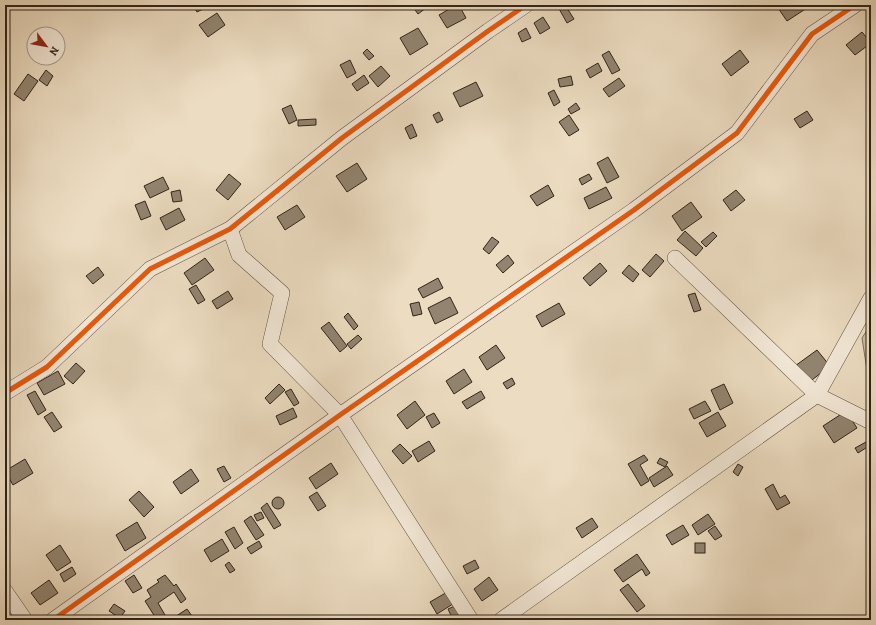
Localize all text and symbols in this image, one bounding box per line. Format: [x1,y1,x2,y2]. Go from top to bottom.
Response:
north arrow [26,26,66,66]
text: N [46,44,63,58]

